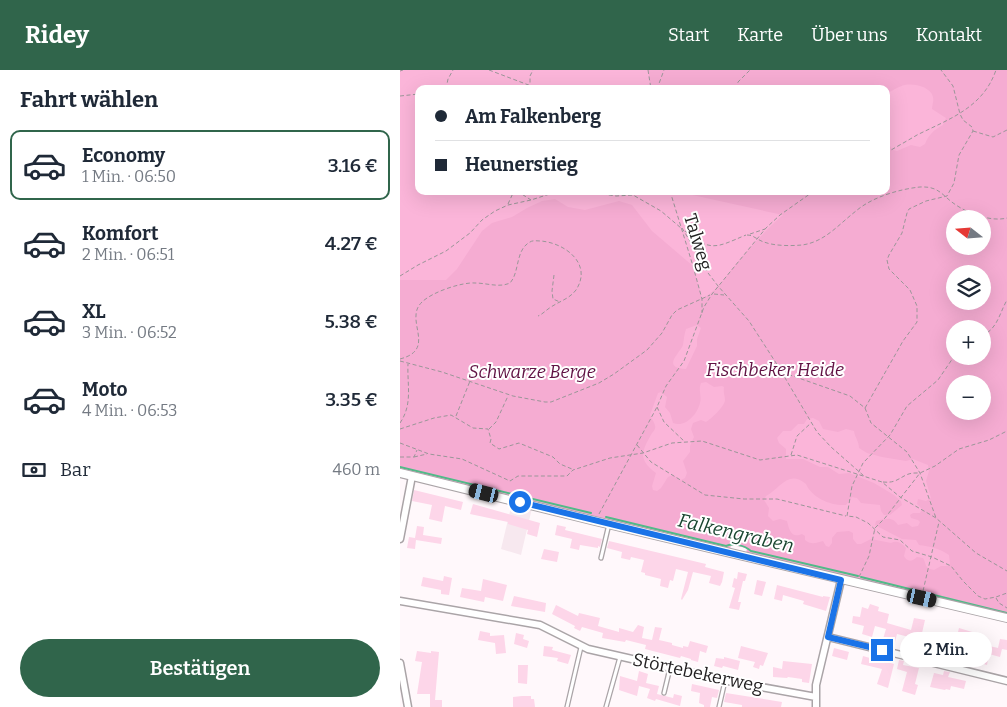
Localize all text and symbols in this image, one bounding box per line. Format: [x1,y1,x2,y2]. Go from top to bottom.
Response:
text: Ridey [25,21,89,49]
text: Start [668,24,709,46]
text: Karte [737,24,783,46]
text: Über uns [811,24,888,46]
text: Kontakt [916,24,982,46]
text: Fahrt wählen [20,86,158,113]
text: Am Falkenberg [465,105,601,128]
icon: car [22,143,67,188]
text: Economy [82,144,165,167]
text: Heunerstieg [465,153,578,176]
text: 3.16 € [328,154,378,177]
text: 1 Min. · 06:50 [82,167,176,186]
north arrow [946,210,991,255]
map controls [946,210,991,420]
street label: Talweg [679,211,717,273]
icon: car [22,221,67,266]
text: Komfort [82,222,158,245]
text: 4.27 € [325,232,378,255]
text: 2 Min. · 06:51 [82,245,174,264]
button: layers [946,265,991,310]
icon: car [22,299,67,344]
text: XL [82,300,106,323]
text: 5.38 € [324,310,378,333]
button: + [946,320,991,365]
text: 3 Min. · 06:52 [82,323,177,342]
park label: Fischbeker Heide [706,359,844,381]
park label: Schwarze Berge [468,361,596,383]
button: − [946,375,991,420]
icon: car [22,377,67,422]
text: Moto [82,378,128,401]
text: 3.35 € [325,388,378,411]
text: 4 Min. · 06:53 [82,401,177,420]
icon: cash [20,456,48,484]
text: Bar [60,458,91,481]
text: 460 m [333,460,380,479]
car [467,482,500,504]
route start [509,491,531,513]
water label: Falkengraben [676,509,796,557]
car [905,587,938,609]
callout: 2 Min. [900,632,992,668]
button: Bestätigen [20,639,380,697]
route end [871,639,893,661]
text: 2 Min. [924,640,968,659]
street label: Störtebekerweg [631,648,765,698]

